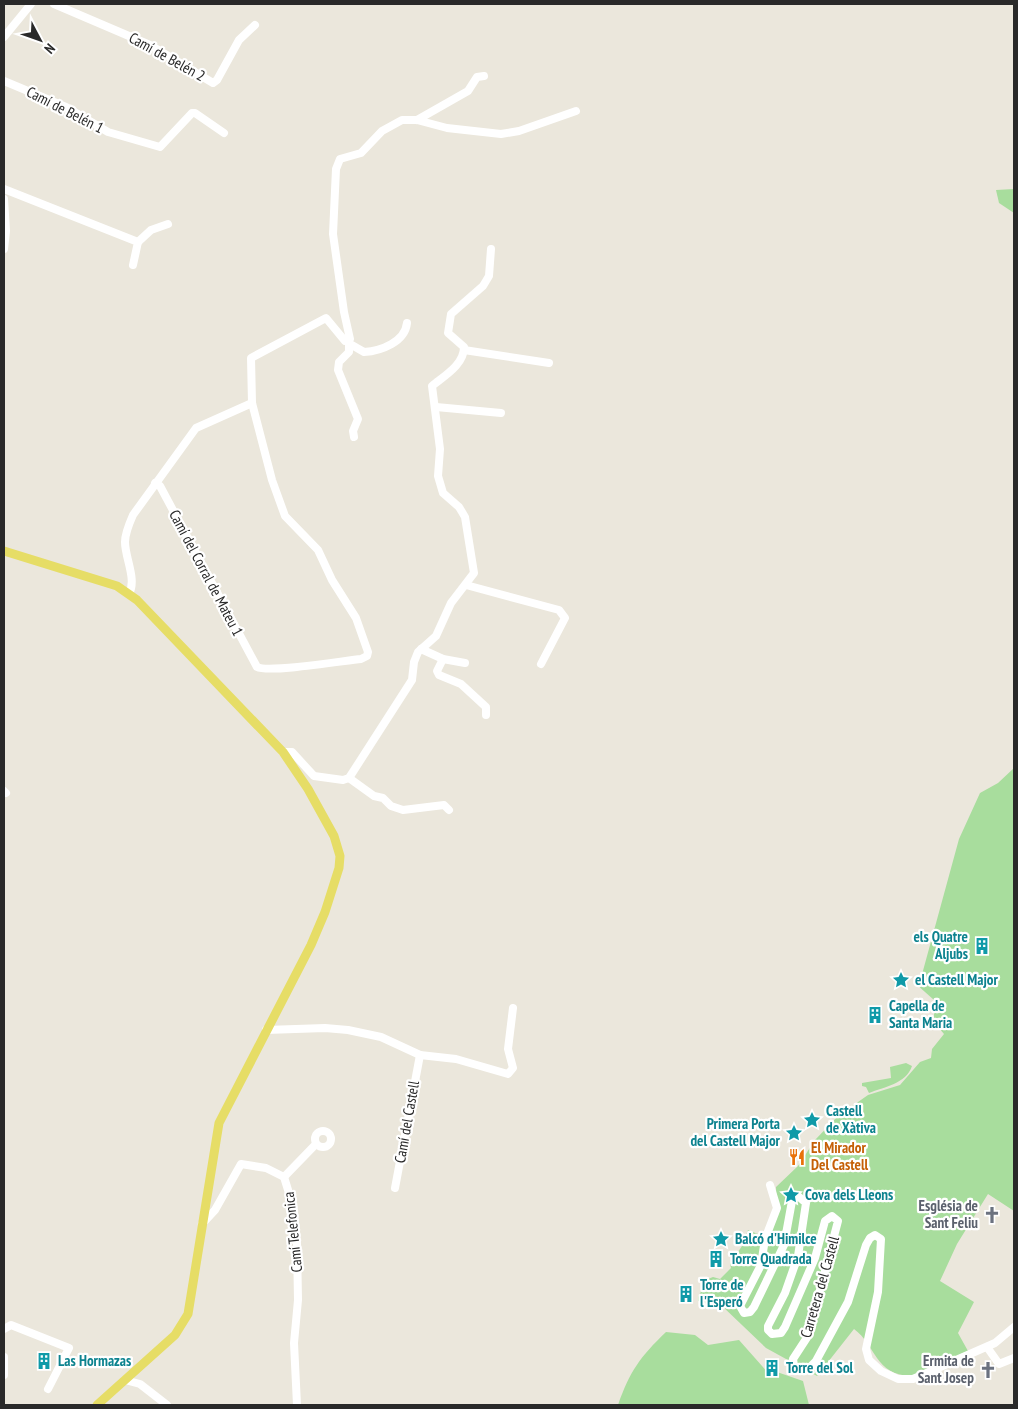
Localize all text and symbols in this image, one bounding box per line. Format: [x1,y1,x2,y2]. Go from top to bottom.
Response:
north arrow [15,15,65,65]
street label: Camí de Belén 2 [126,28,209,85]
text: N [41,40,59,57]
street label: Camí de Belén 1 [23,82,107,137]
street label: Camí del Corral de Mateu 1 [165,506,248,639]
place label: els Quatre Aljubs [913,927,968,963]
building icon: els Quatre Aljubs [972,936,992,956]
place icon: el Castell Major [891,970,911,990]
place label: el Castell Major [915,970,998,989]
place label: Capella de Santa Maria [889,996,952,1032]
building icon: Capella de Santa Maria [865,1005,885,1025]
street label: Camí del Castell [390,1079,423,1165]
place label: Castell de Xàtiva [826,1101,876,1137]
place icon: Castell de Xàtiva [802,1110,822,1130]
place label: Primera Porta del Castell Major [690,1114,781,1150]
place icon: Primera Porta del Castell Major [784,1123,804,1143]
place label: El Mirador Del Castell [811,1138,869,1174]
restaurant icon: El Mirador Del Castell [787,1147,807,1167]
place icon: Cova dels Lleons [781,1185,801,1205]
place label: Cova dels Lleons [805,1185,893,1204]
street label: Camí Telefonica [279,1191,306,1273]
place label: Església de Sant Feliu [919,1196,978,1232]
church icon: Església de Sant Feliu [982,1205,1002,1225]
place icon: Balcó d'Himilce [711,1229,731,1249]
place label: Balcó d'Himilce [735,1229,817,1248]
street label: Carretera del Castell [796,1233,843,1340]
building icon: Torre Quadrada [706,1249,726,1269]
place label: Torre Quadrada [730,1249,812,1268]
place label: Torre de l'Esperó [700,1275,744,1311]
building icon: Torre de l'Esperó [676,1284,696,1304]
building icon: Las Hormazas [34,1351,54,1371]
place label: Las Hormazas [58,1351,131,1370]
place label: Ermita de Sant Josep [918,1351,974,1387]
building icon: Torre del Sol [762,1358,782,1378]
place label: Torre del Sol [786,1358,854,1377]
church icon: Ermita de Sant Josep [978,1360,998,1380]

